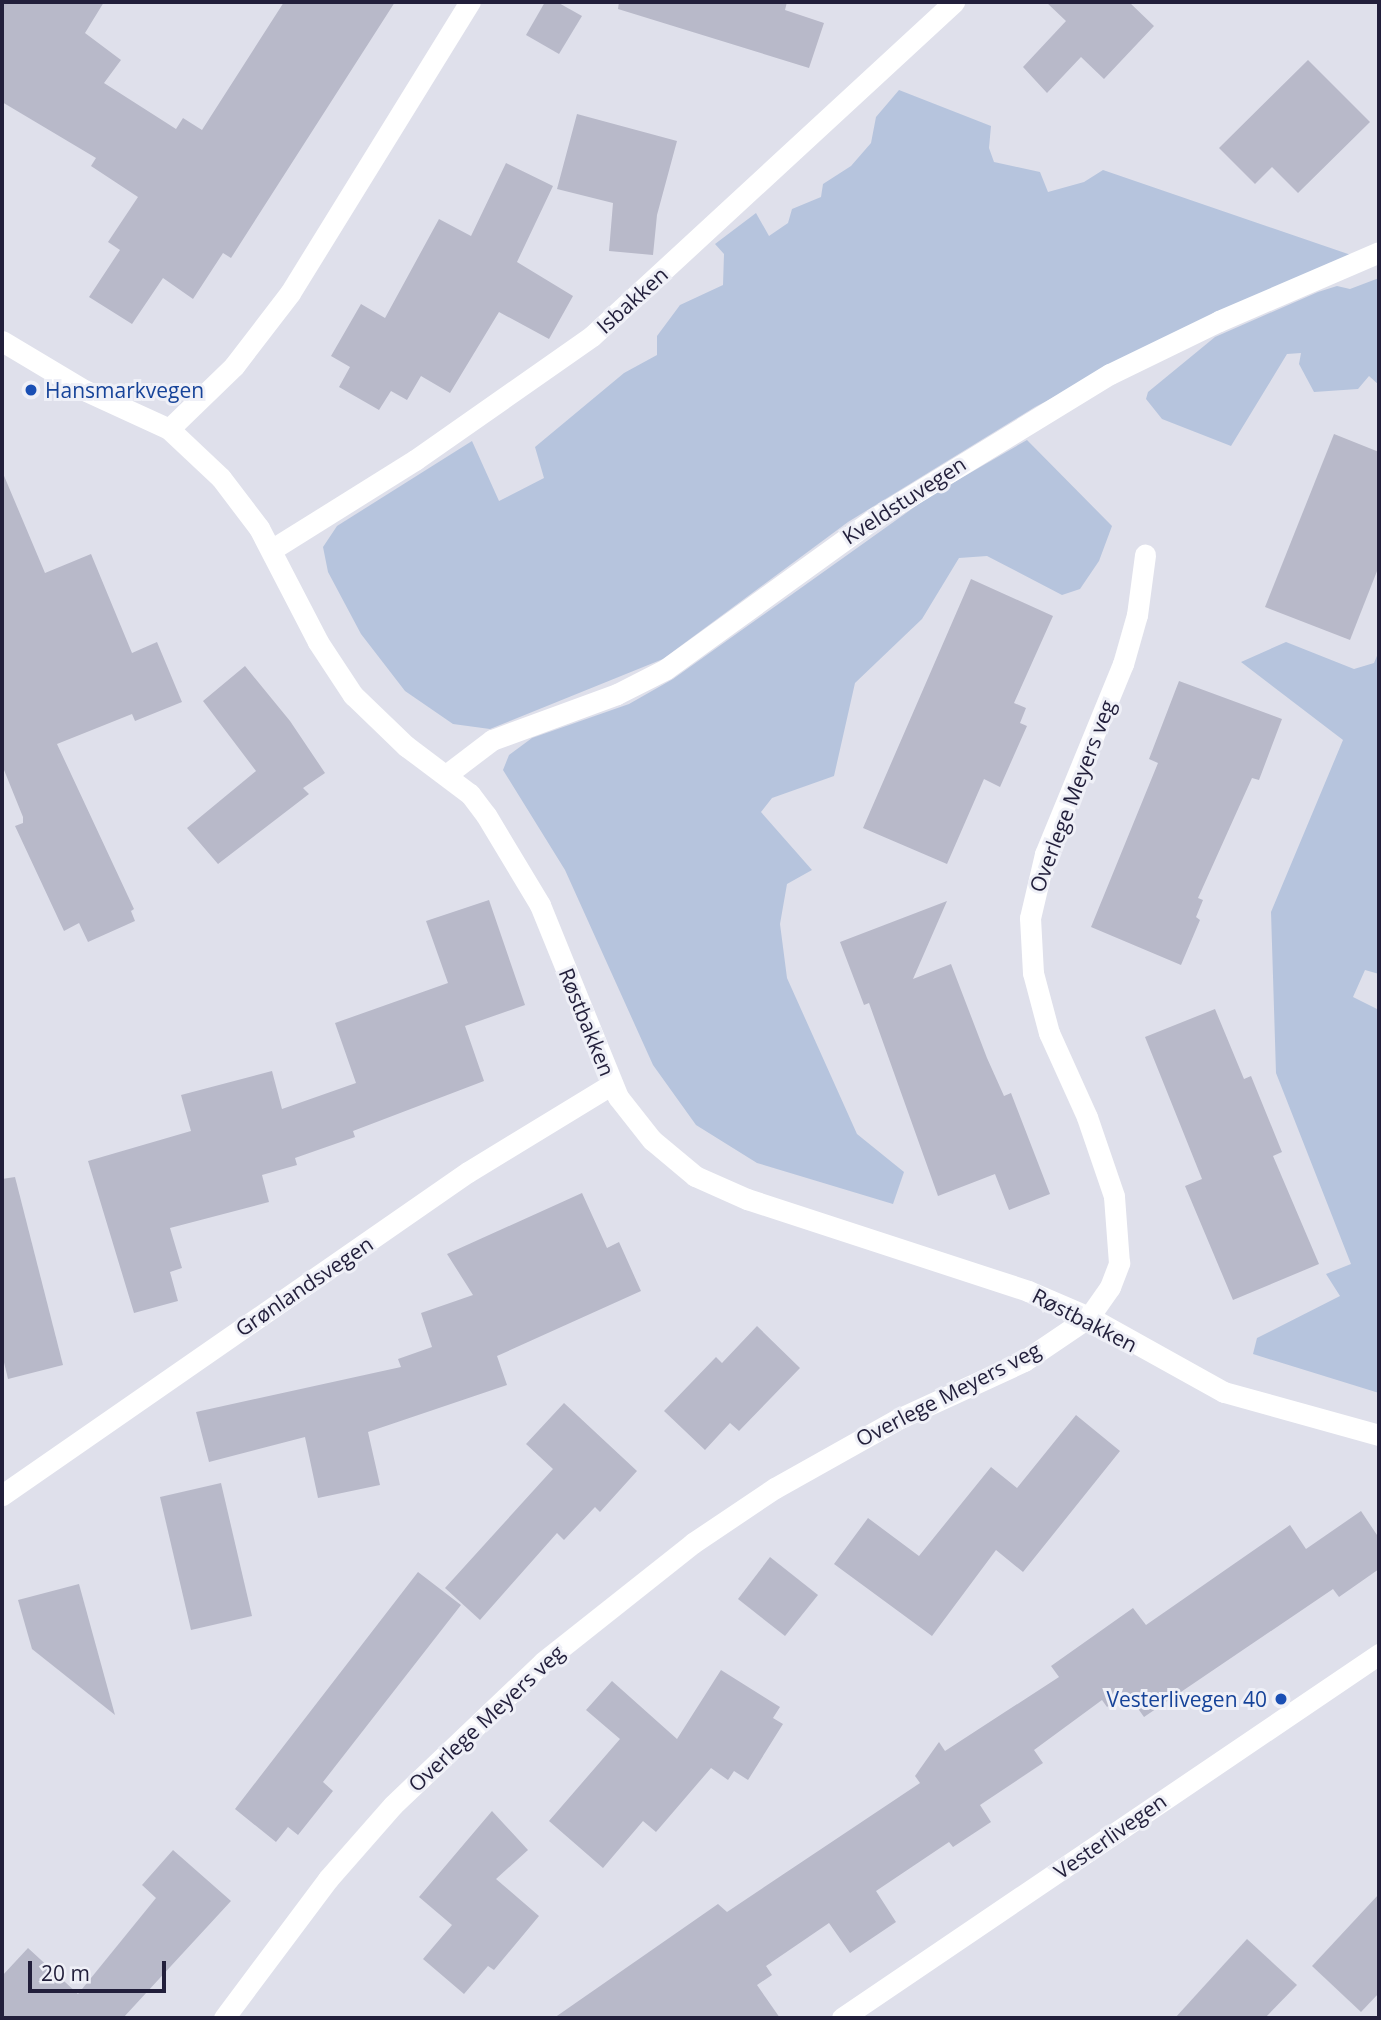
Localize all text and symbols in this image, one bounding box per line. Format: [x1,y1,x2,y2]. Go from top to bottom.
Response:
street label: Isbakken [591,261,673,339]
place label: Hansmarkvegen [45,377,204,403]
marker: Hansmarkvegen [23,382,39,398]
street label: Kveldstuvegen [838,451,970,549]
street label: Overlege Meyers veg [1024,696,1120,896]
street label: Røstbakken [554,964,620,1080]
street label: Grønlandsvegen [230,1231,378,1341]
street label: Røstbakken [1028,1283,1142,1357]
street label: Overlege Meyers veg [852,1337,1044,1451]
street label: Overlege Meyers veg [403,1639,569,1797]
place label: Vesterlivegen 40 [1106,1686,1267,1712]
marker: Vesterlivegen 40 [1273,1691,1289,1707]
street label: Vesterlivegen [1049,1788,1171,1884]
scale bar [32,1946,170,1990]
text: 20 m [41,1959,90,1987]

